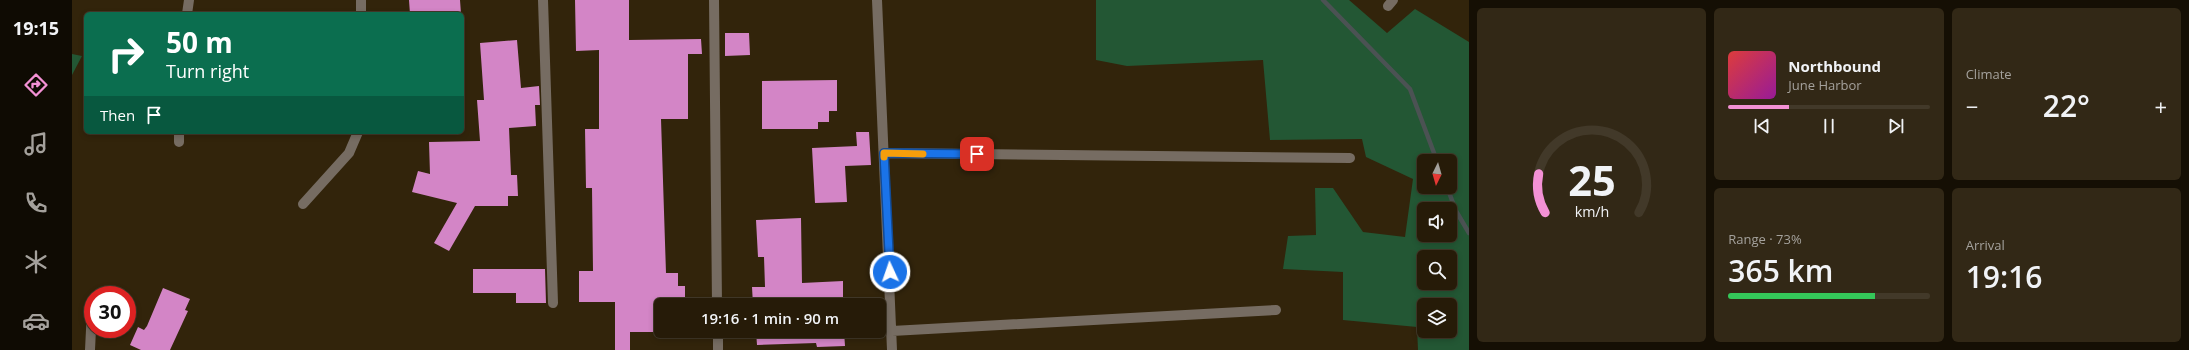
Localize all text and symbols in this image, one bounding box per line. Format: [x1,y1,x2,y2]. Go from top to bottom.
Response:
text: 19:15 [13,16,59,40]
text: 50 m [166,23,233,61]
icon: right [100,28,152,80]
text: Northbound [1788,56,1881,76]
text: Turn right [166,59,249,83]
text: Climate [1966,65,2012,83]
icon: directions [22,71,50,99]
text: June Harbor [1788,76,1862,94]
text: 22° [2043,85,2090,126]
text: − [1966,91,1978,121]
text: + [2154,91,2167,121]
icon: arrive [143,104,165,126]
text: Then [100,105,135,125]
icon: previous [1751,115,1773,137]
icon: pause [1818,115,1840,137]
icon: next [1885,115,1907,137]
icon: music [22,130,50,158]
pin [960,137,994,171]
icon: arrive [966,143,988,165]
text: 25 [1568,152,1615,208]
north arrow [1417,154,1457,194]
map controls [1417,154,1457,338]
icon: phone [22,189,50,217]
button: sound [1417,202,1457,242]
text: km/h [1574,202,1609,221]
text: Range · 73% [1728,230,1802,248]
text: Arrival [1966,236,2005,254]
icon: climate [22,248,50,276]
button: search [1417,250,1457,290]
text: 365 km [1728,250,1833,291]
position arrow [869,251,911,293]
text: 19:16 [1966,256,2043,297]
speed limit sign: 30 [84,286,136,338]
button: layers [1417,298,1457,338]
icon: car [22,307,50,335]
text: 19:16 · 1 min · 90 m [701,308,839,328]

